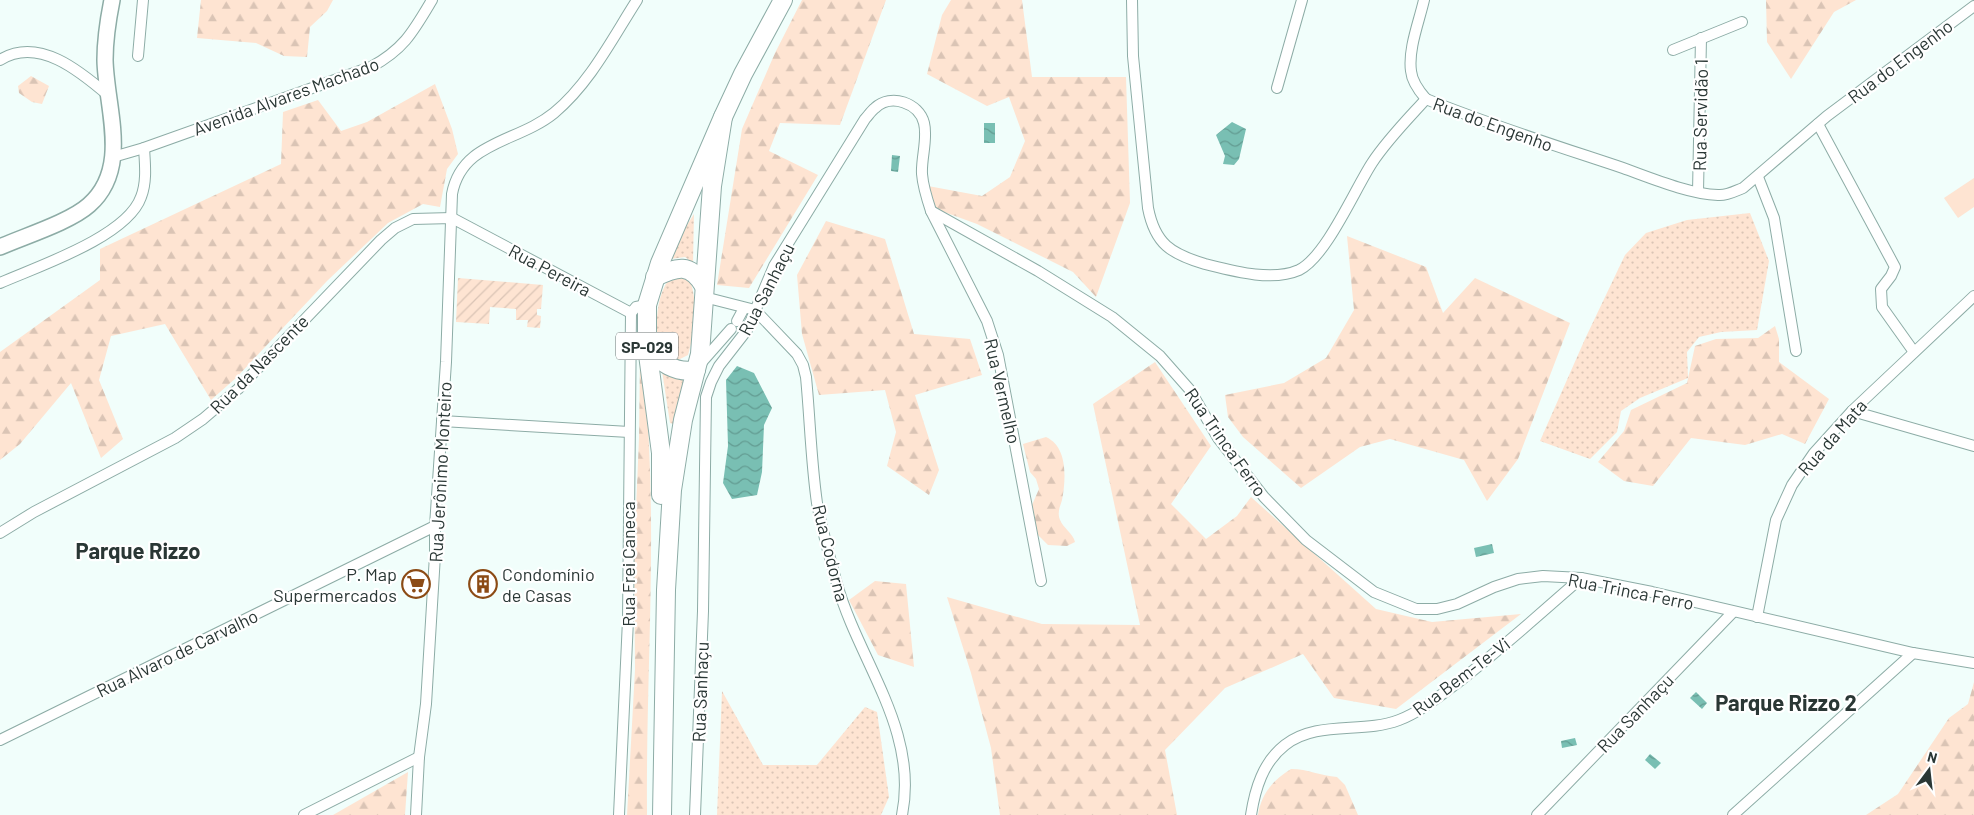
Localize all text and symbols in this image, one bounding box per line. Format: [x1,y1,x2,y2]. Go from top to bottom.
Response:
street label: Rua do Engenho [1843,14,1957,108]
street label: Avenida Alvares Machado [190,52,382,140]
street label: Rua Servidão 1 [1688,59,1712,171]
street label: Rua do Engenho [1430,92,1556,156]
street label: Rua Pereira [505,239,595,301]
street label: Rua Sanhaçu [733,239,799,339]
street label: Rua da Nascente [205,310,313,418]
road number: SP-029 [616,332,678,360]
street label: Rua Vermelho [980,336,1026,446]
street label: Rua Jerônimo Monteiro [424,381,456,563]
street label: Rua Trinca Ferro [1180,383,1272,501]
street label: Rua da Mata [1793,394,1871,480]
street label: Rua Frei Caneca [617,501,639,627]
street label: Rua Codorna [808,502,854,604]
district label: Parque Rizzo [75,537,201,563]
place label: P. Map Supermercados [273,563,397,606]
place label: Condomínio de Casas [502,563,595,606]
street label: Rua Trinca Ferro [1566,568,1696,614]
supermarket icon: P. Map Supermercados [401,569,431,599]
building icon: Condomínio de Casas [468,569,498,599]
street label: Rua Alvaro de Carvalho [93,604,261,702]
street label: Rua Bem-Te-Vi [1408,632,1514,720]
street label: Rua Sanhaçu [687,641,713,743]
street label: Rua Sanhaçu [1592,669,1678,757]
district label: Parque Rizzo 2 [1715,689,1857,715]
north arrow [1904,745,1954,795]
text: N [1926,748,1939,766]

